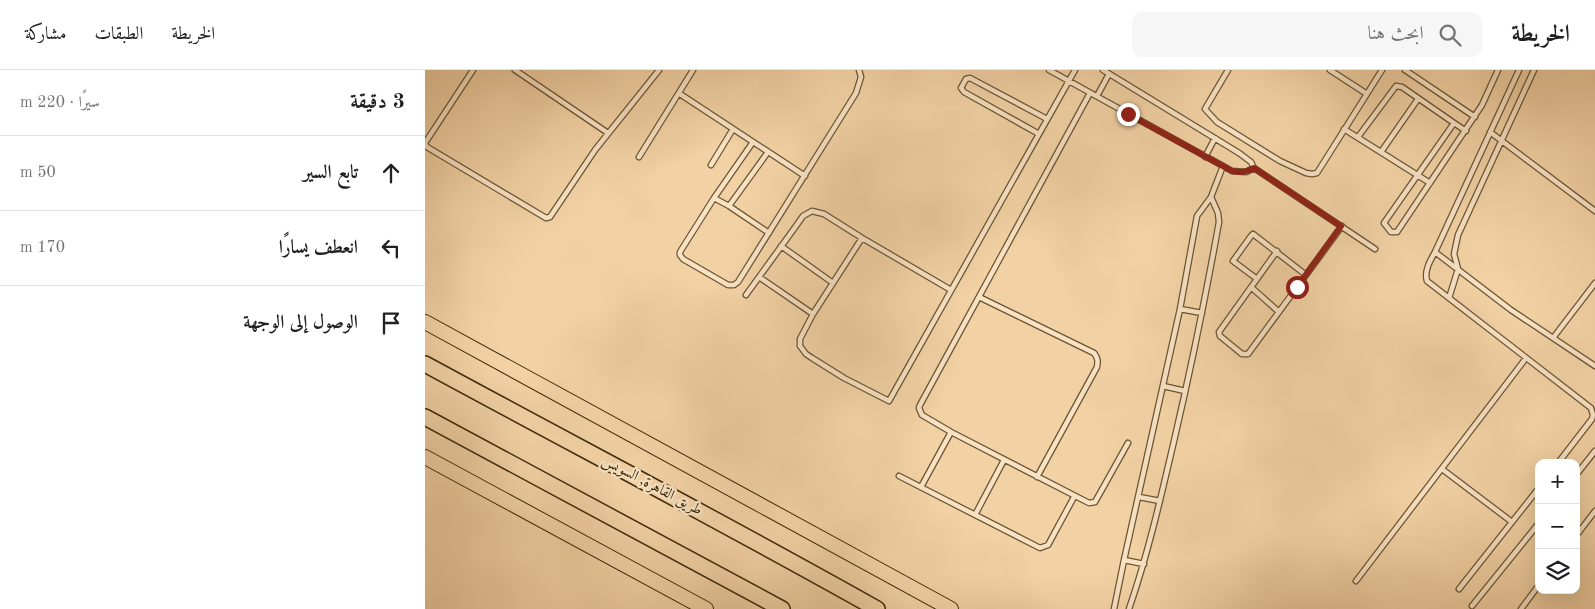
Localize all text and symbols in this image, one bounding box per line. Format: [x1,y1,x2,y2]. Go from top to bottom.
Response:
search box [1132,12,1482,57]
icon: search [1436,21,1464,49]
text: الخريطة [1512,23,1570,47]
text: مشاركة [25,25,66,43]
text: الطبقات [94,25,143,43]
text: الخريطة [171,25,215,43]
text: ابحث هنا [1368,25,1424,44]
text: 3 دقيقة [350,92,405,113]
text: سيرًا · 220 m [20,95,100,111]
route end [1117,103,1140,126]
icon: ahead [377,159,405,187]
text: تابع السير [303,164,358,183]
text: 50 m [20,165,56,181]
icon: left [377,234,405,262]
text: انعطف يسارًا [279,239,358,258]
text: 170 m [20,240,65,256]
route start [1286,276,1309,299]
icon: arrive [377,309,405,337]
text: الوصول إلى الوجهة [243,314,358,333]
street label: طريق القاهرة, السويس [599,453,705,520]
map controls [1535,459,1580,594]
button: + [1535,459,1580,504]
button: − [1535,504,1580,549]
button: layers [1535,549,1580,594]

